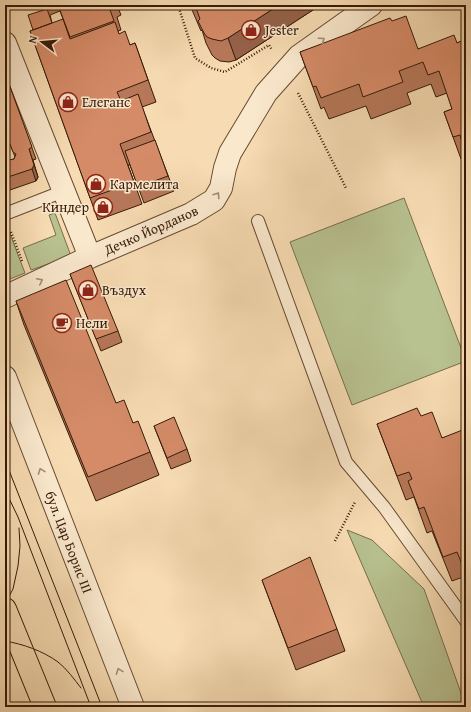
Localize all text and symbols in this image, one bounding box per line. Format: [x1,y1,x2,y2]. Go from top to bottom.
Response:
shop icon: Jester [240,19,262,41]
place label: Jester [263,20,299,40]
north arrow [22,22,62,62]
text: N [24,33,41,45]
one-way arrow [318,37,325,45]
shop icon: Елеганс [57,91,79,113]
place label: Елеганс [82,92,130,112]
shop icon: Кармелита [85,173,107,195]
place label: Кармелита [110,174,179,194]
one-way arrow [212,192,220,199]
shop icon: Киндер [92,196,114,218]
place label: Киндер [42,197,89,217]
street label: Дечко Йорданов [100,200,201,260]
one-way arrow [36,278,44,285]
shop icon: Въздух [77,279,99,301]
place label: Въздух [102,280,147,300]
cafe icon: Нели [51,312,73,334]
place label: Нели [76,313,108,333]
one-way arrow [38,468,46,475]
street label: бул. Цар Борис III [40,488,98,596]
one-way arrow [115,667,123,674]

